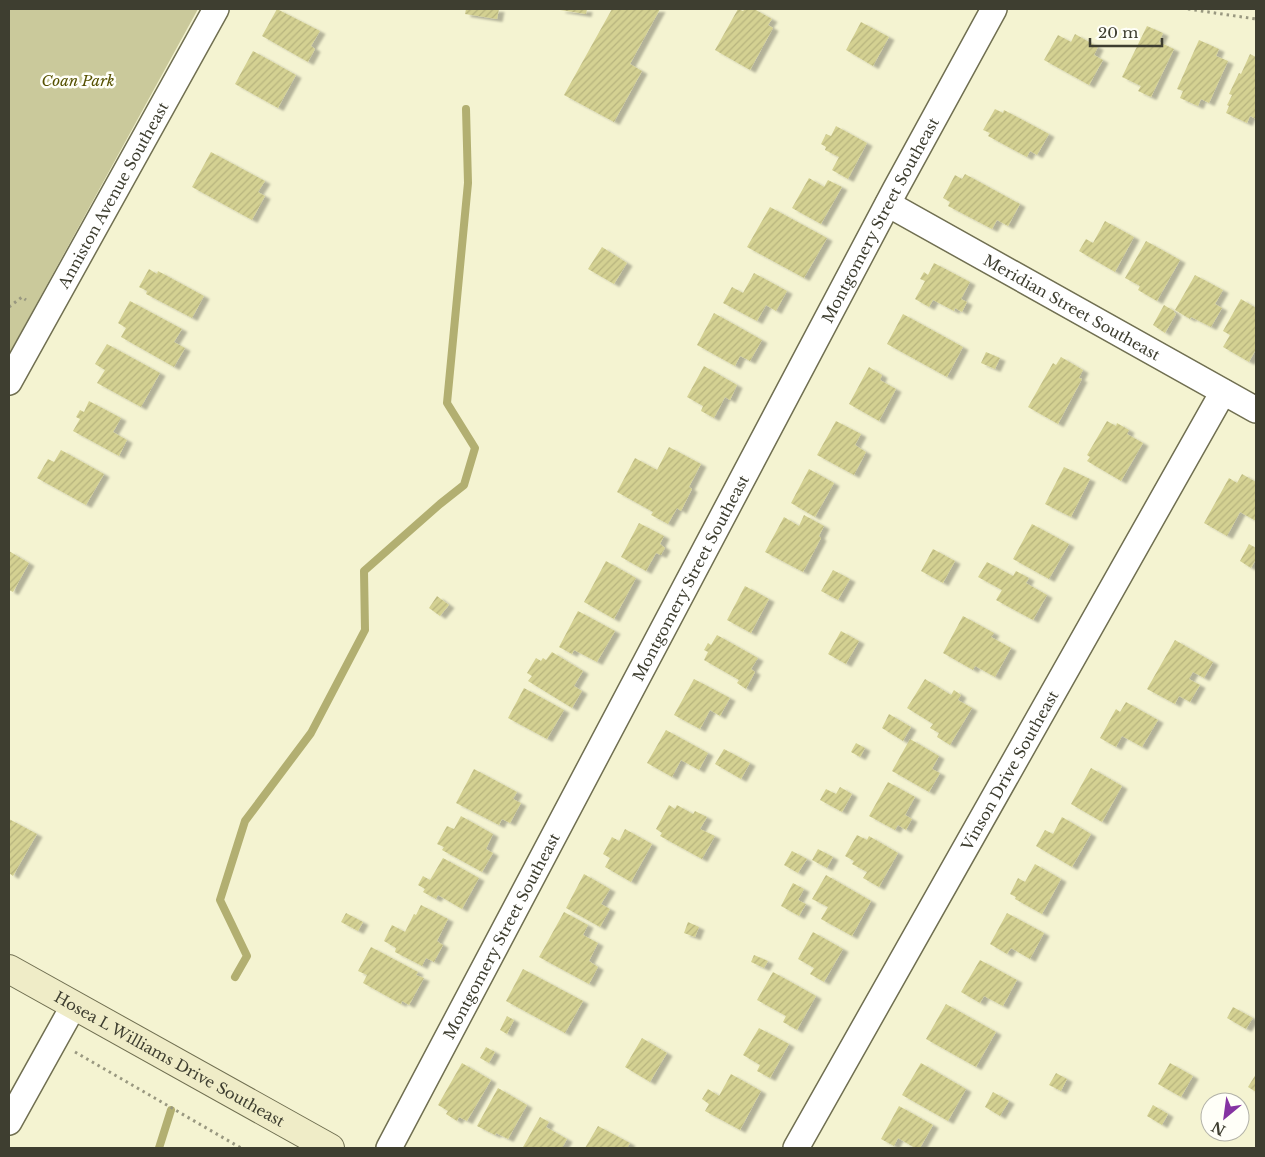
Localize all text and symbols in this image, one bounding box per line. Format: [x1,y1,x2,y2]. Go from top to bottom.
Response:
scale bar [1090,15,1162,47]
text: 20 m [1098,23,1138,42]
park label: Coan Park [41,71,115,90]
street label: Anniston Avenue Southeast [53,98,172,292]
street label: Montgomery Street Southeast [817,113,943,326]
street label: Meridian Street Southeast [980,250,1164,364]
street label: Montgomery Street Southeast [628,471,753,684]
street label: Vinson Drive Southeast [956,687,1062,854]
street label: Montgomery Street Southeast [439,829,563,1042]
street label: Hosea L Williams Drive Southeast [51,987,288,1131]
north arrow [1200,1092,1250,1142]
text: N [1209,1117,1229,1139]

